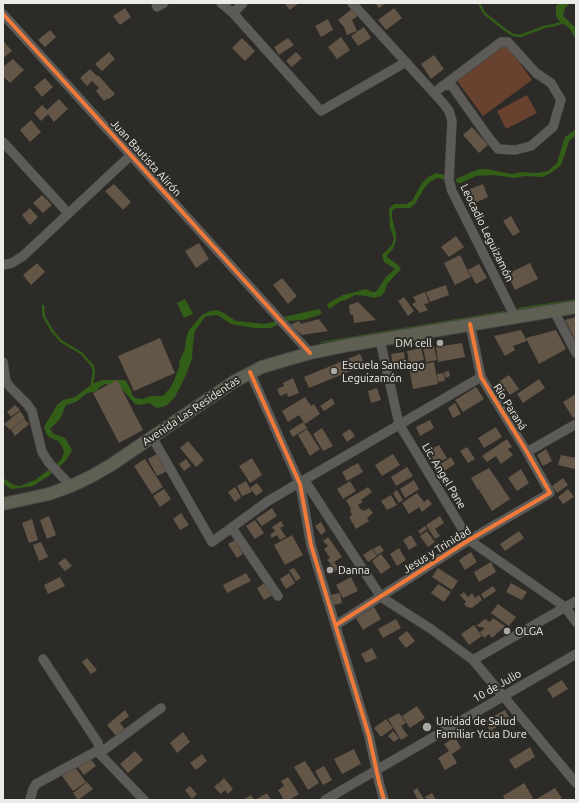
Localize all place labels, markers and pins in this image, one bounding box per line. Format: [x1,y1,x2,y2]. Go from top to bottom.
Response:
place label: DM cell [395,336,432,350]
marker: DM cell [435,338,445,348]
place label: Escuela Santiago Leguizamón [342,358,425,384]
marker: Escuela Santiago Leguizamón [329,366,339,376]
place label: Danna [338,563,370,577]
marker: Danna [325,565,335,575]
place label: OLGA [515,624,543,638]
marker: OLGA [502,626,512,636]
place label: Unidad de Salud Familiar Ycua Dure [436,714,527,740]
marker: Unidad de Salud Familiar Ycua Dure [421,721,433,733]

